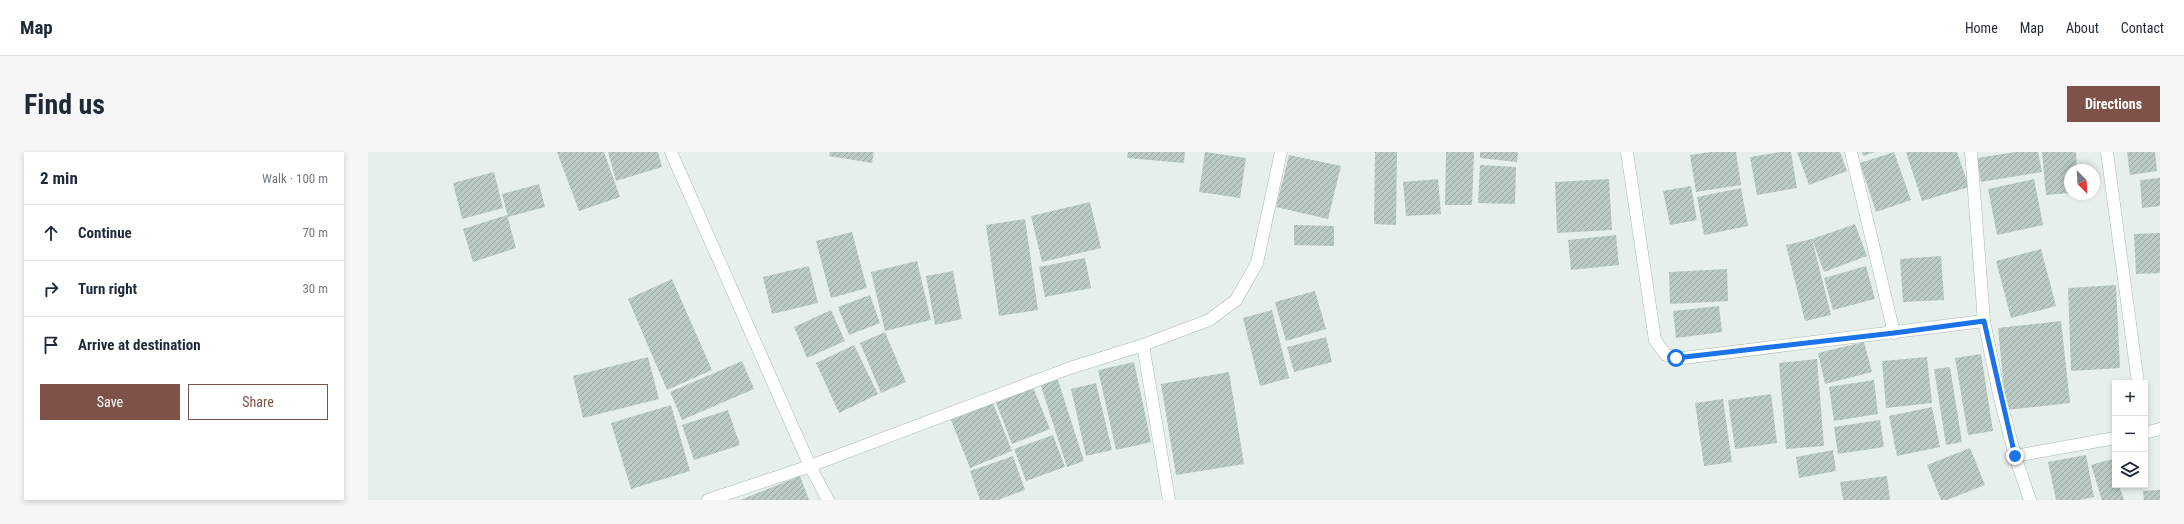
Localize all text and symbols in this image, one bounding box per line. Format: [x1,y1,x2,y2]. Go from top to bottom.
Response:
text: Map [20,16,53,39]
text: Home [1965,20,1998,36]
text: Map [2020,20,2044,36]
text: About [2066,20,2099,36]
text: Contact [2121,20,2164,36]
button: Directions [2067,86,2160,122]
text: Find us [24,88,105,121]
north arrow [2064,164,2100,200]
text: 2 min [40,168,78,188]
text: Walk · 100 m [262,171,328,186]
icon: ahead [40,222,62,244]
text: Continue [78,224,132,242]
text: 70 m [302,225,328,240]
icon: right [40,278,62,300]
text: Turn right [78,280,137,298]
text: 30 m [302,281,328,296]
icon: arrive [40,334,62,356]
text: Arrive at destination [78,336,201,354]
route start [1667,349,1685,367]
map controls [2112,380,2148,488]
button: + [2112,380,2148,416]
button: Save [40,384,180,420]
button: Share [188,384,328,420]
button: − [2112,416,2148,452]
route end [2006,447,2024,465]
button: layers [2112,452,2148,488]

